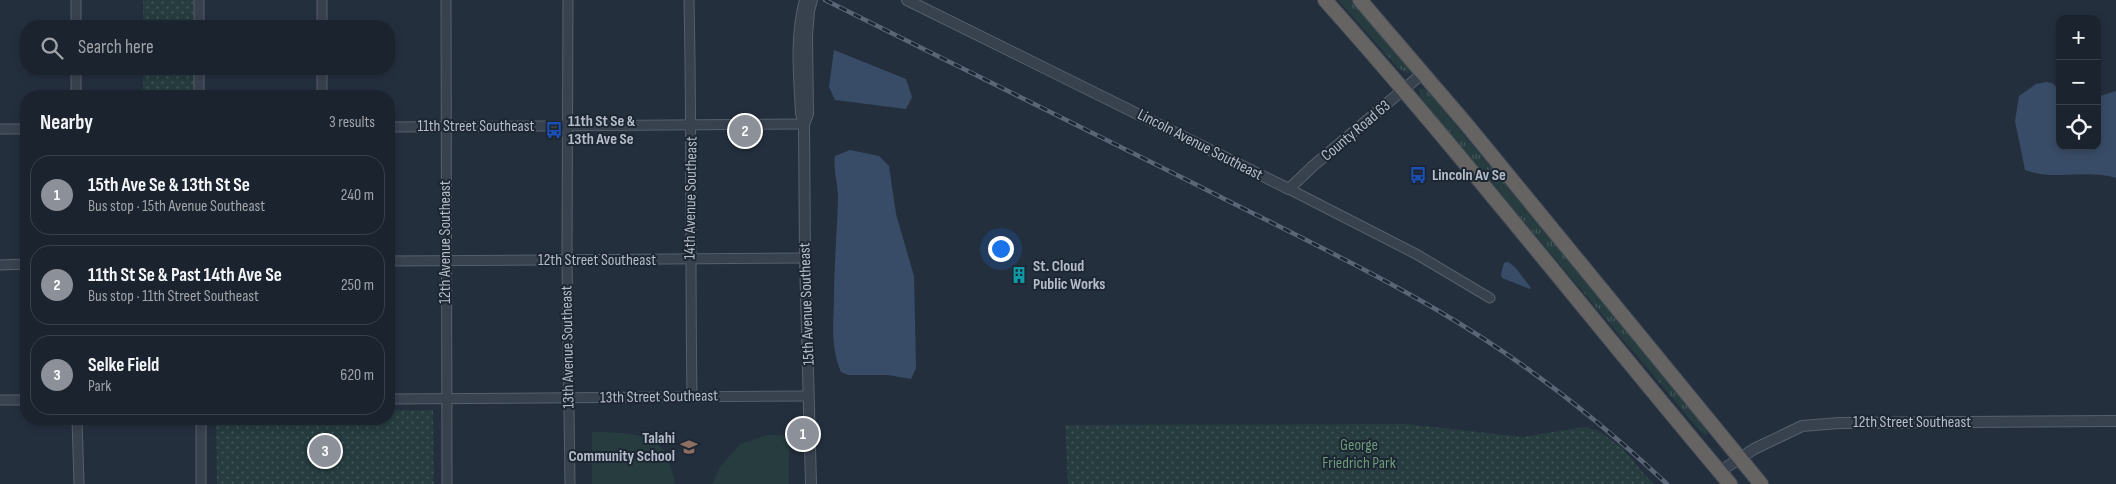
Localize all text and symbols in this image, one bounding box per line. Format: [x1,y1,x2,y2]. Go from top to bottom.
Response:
map controls [2056,15,2101,150]
button: + [2056,15,2101,60]
search box [20,20,395,75]
icon: search [38,34,66,62]
text: Search here [78,36,154,59]
button: − [2056,60,2101,105]
street label: County Road 63 [1318,97,1394,165]
street label: Lincoln Avenue Southeast [1134,105,1266,185]
button: locate [2056,105,2101,150]
text: Nearby [40,110,93,135]
place label: 11th St Se & 13th Ave Se [568,112,636,149]
pin: 2 [729,112,761,150]
text: 3 results [329,113,375,132]
street label: 11th Street Southeast [418,117,535,136]
bus stop icon: 11th St Se & 13th Ave Se [544,120,564,140]
street label: 14th Avenue Southeast [680,136,702,260]
bus stop icon: Lincoln Av Se [1408,165,1428,185]
place label: Lincoln Av Se [1432,166,1506,185]
text: 15th Ave Se & 13th St Se [88,174,250,197]
street label: 12th Avenue Southeast [436,180,455,304]
text: 1 [54,186,60,205]
text: 240 m [341,186,374,205]
text: Bus stop · 15th Avenue Southeast [88,197,265,216]
your location [988,236,1014,262]
street label: 15th Avenue Southeast [795,242,819,366]
street label: 12th Street Southeast [538,251,656,270]
place label: St. Cloud Public Works [1033,257,1106,294]
text: 11th St Se & Past 14th Ave Se [88,264,282,287]
building icon: St. Cloud Public Works [1009,265,1029,285]
text: 2 [53,276,61,295]
text: 250 m [341,276,374,295]
street label: 13th Avenue Southeast [557,285,579,409]
text: Bus stop · 11th Street Southeast [88,287,259,306]
text: Selke Field [88,354,159,377]
text: 3 [53,366,61,385]
text: 620 m [340,366,374,385]
text: Park [88,377,111,396]
street label: 13th Street Southeast [600,386,718,408]
street label: 12th Street Southeast [1853,413,1971,432]
pin: 1 [787,415,819,453]
place label: Talahi Community School [569,429,675,466]
pin: 3 [309,432,341,470]
park label: George Friedrich Park [1322,436,1396,473]
school or university icon: Talahi Community School [679,437,699,457]

